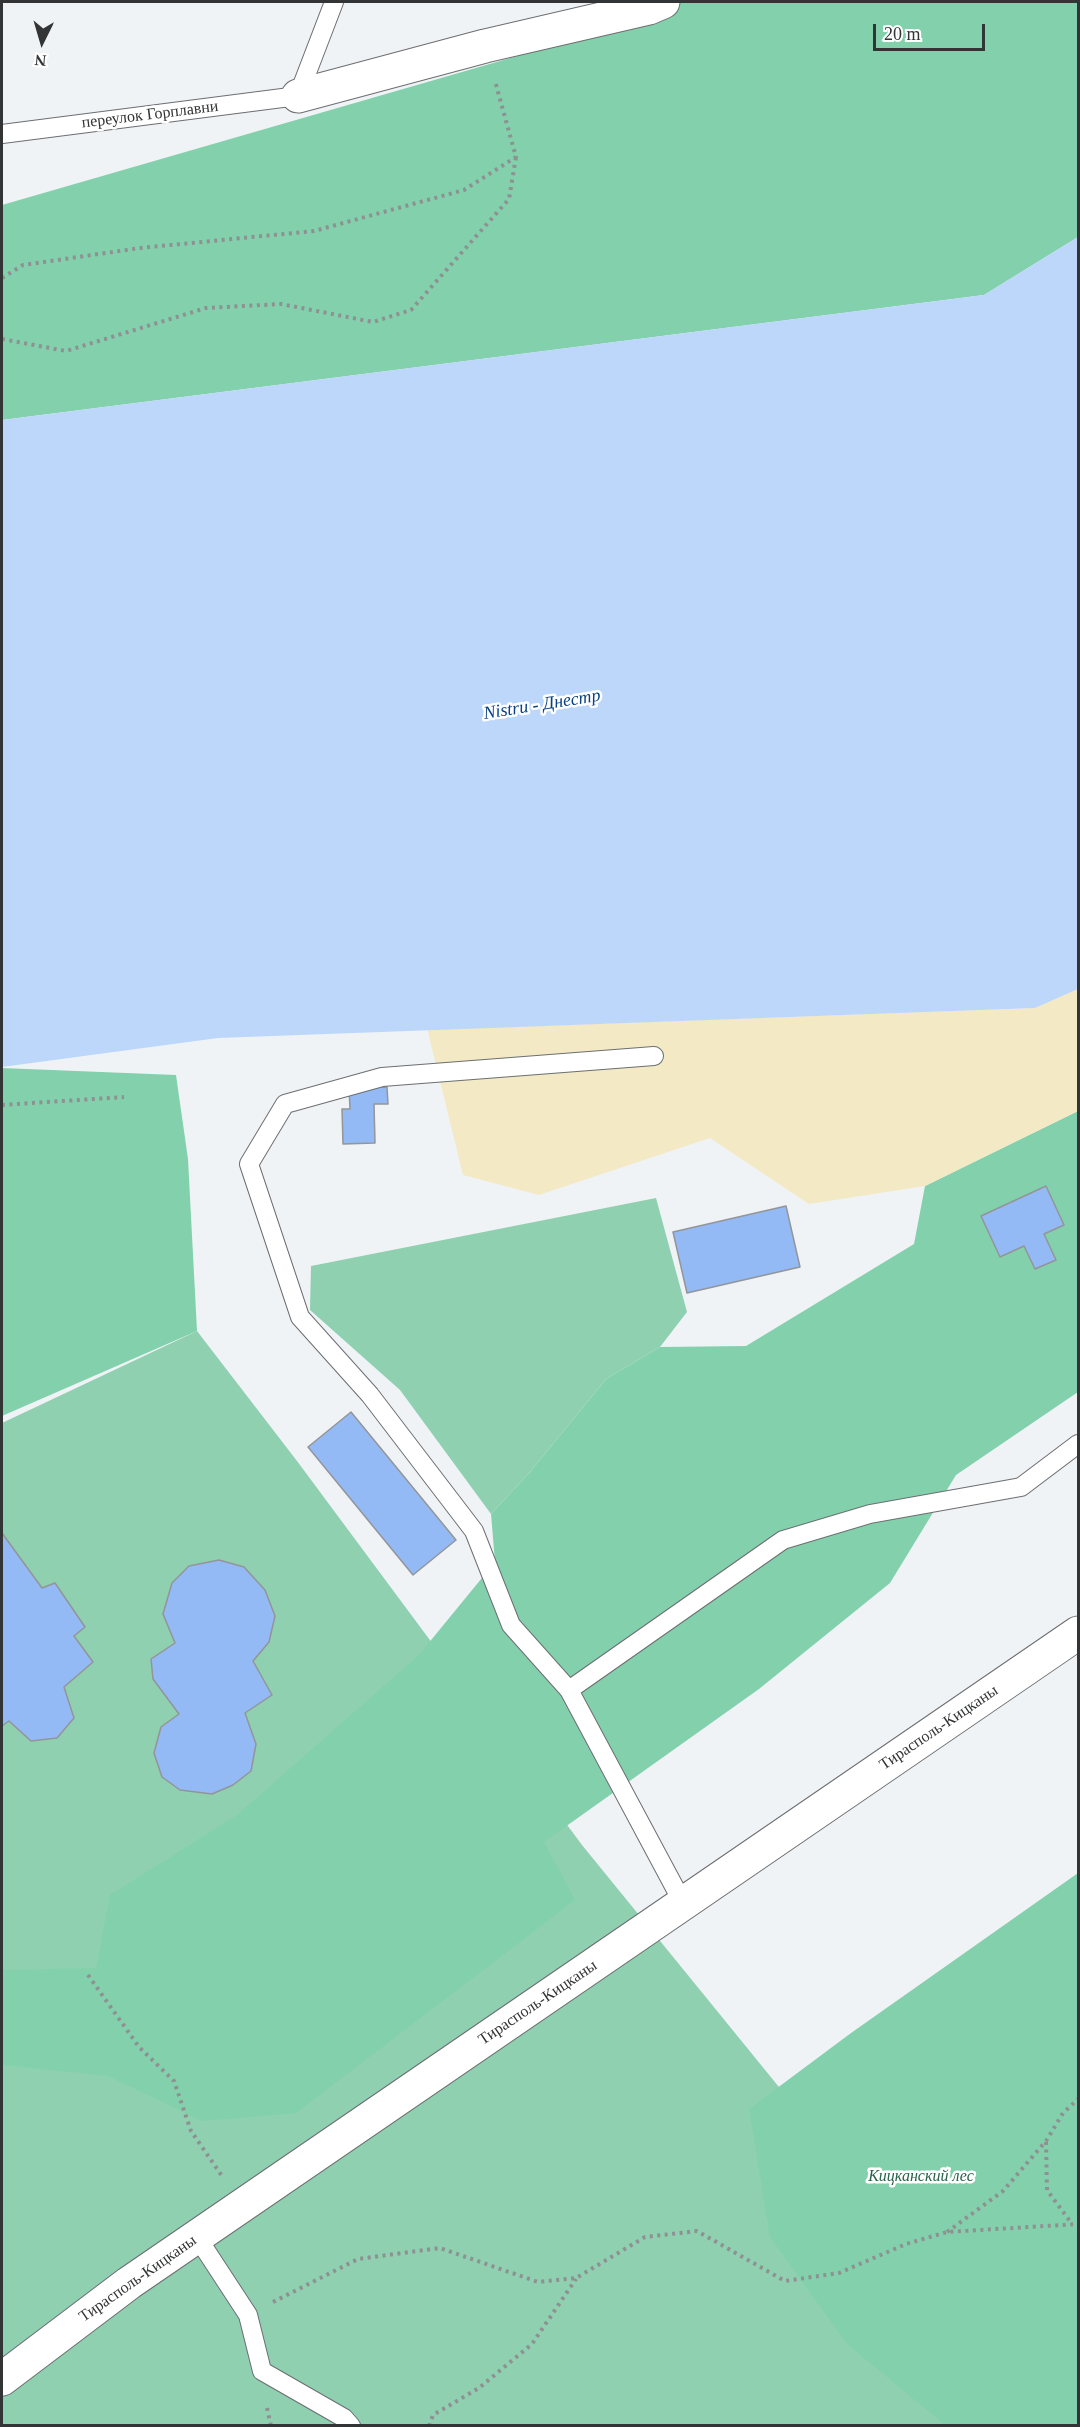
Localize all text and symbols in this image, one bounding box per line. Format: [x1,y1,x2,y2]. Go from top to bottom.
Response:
north arrow [12,12,72,72]
scale bar [876,12,988,50]
text: 20 m [884,24,921,44]
text: N [34,51,47,69]
street label: переулок Горплавни [81,97,219,133]
water label: Nistru - Днестр [482,685,602,725]
street label: Тирасполь-Кицканы [876,1681,1002,1775]
street label: Тирасполь-Кицканы [475,1956,601,2050]
park label: Кицканский лес [868,2167,974,2187]
street label: Тирасполь-Кицканы [76,2231,200,2327]

